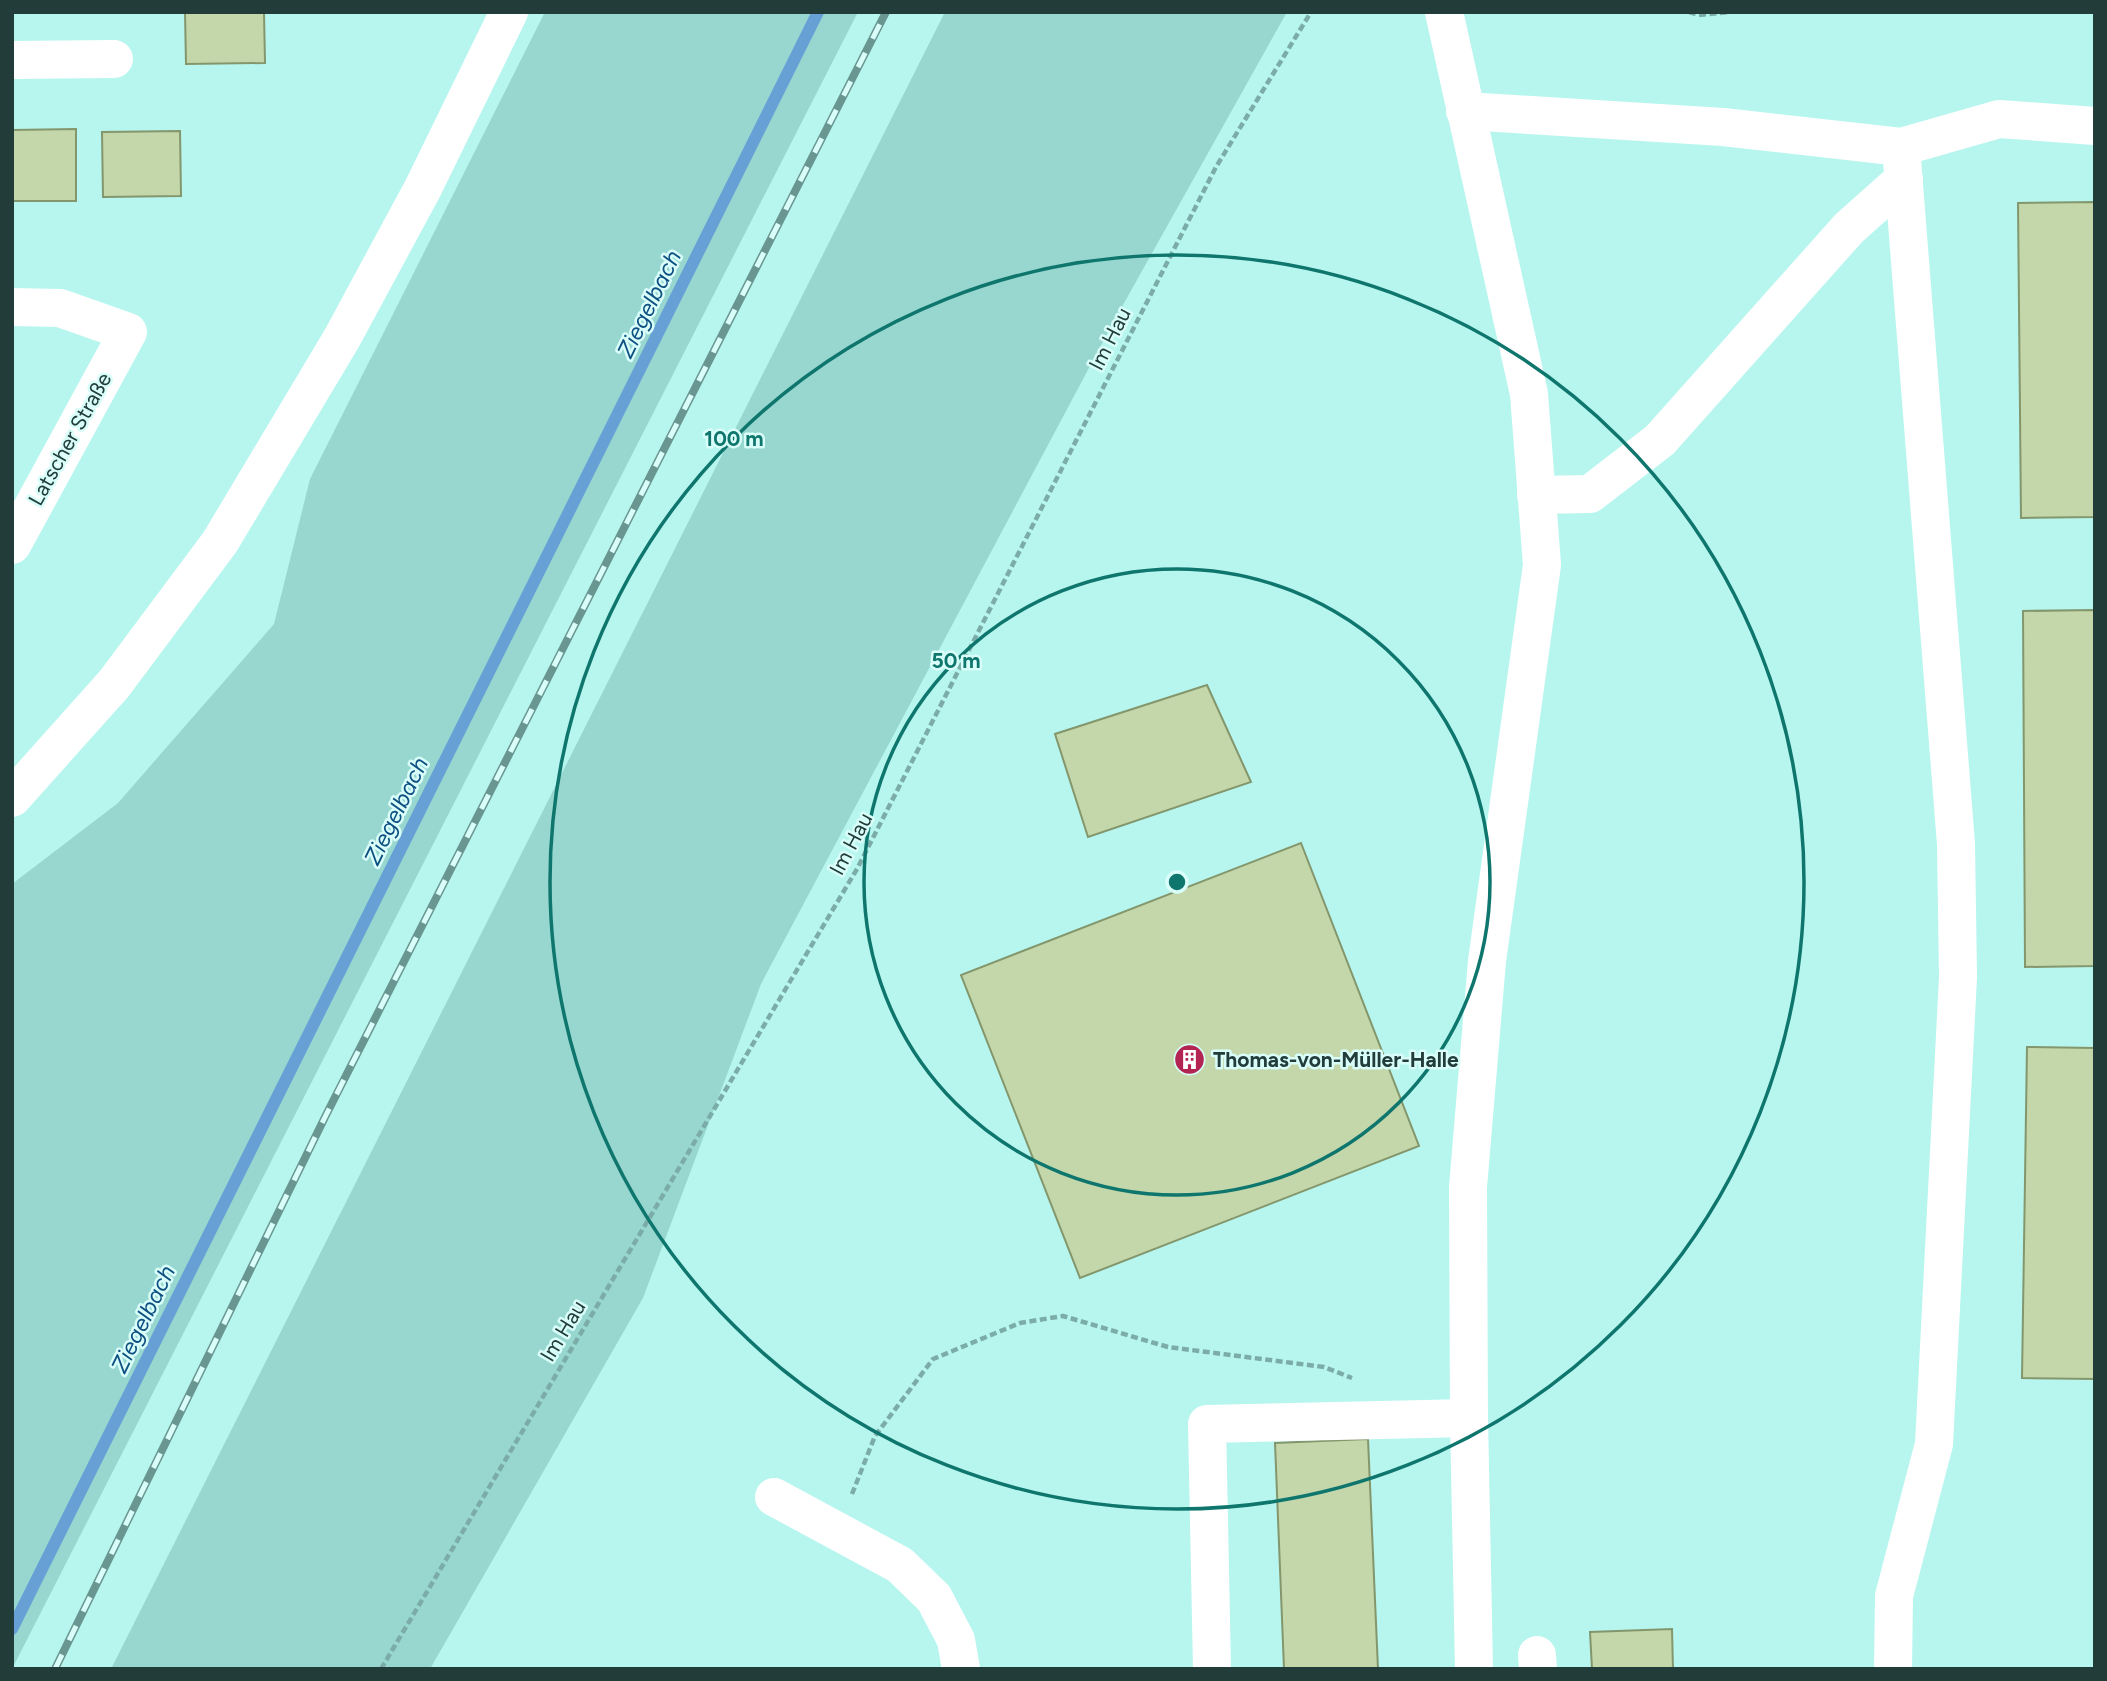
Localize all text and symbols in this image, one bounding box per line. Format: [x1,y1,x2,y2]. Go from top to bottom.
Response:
water label: Ziegelbach [611,245,687,362]
street label: Im Hau [1083,303,1136,374]
street label: Latscher Straße [23,368,116,510]
text: 100 m [704,426,764,451]
text: 50 m [931,648,981,673]
water label: Ziegelbach [358,752,434,869]
street label: Im Hau [824,808,877,879]
centre of rings [1165,870,1189,894]
building icon: Thomas-von-Müller-Halle [1173,1043,1207,1077]
place label: Thomas-von-Müller-Halle [1213,1047,1459,1072]
water label: Ziegelbach [105,1260,181,1377]
street label: Im Hau [535,1296,591,1366]

